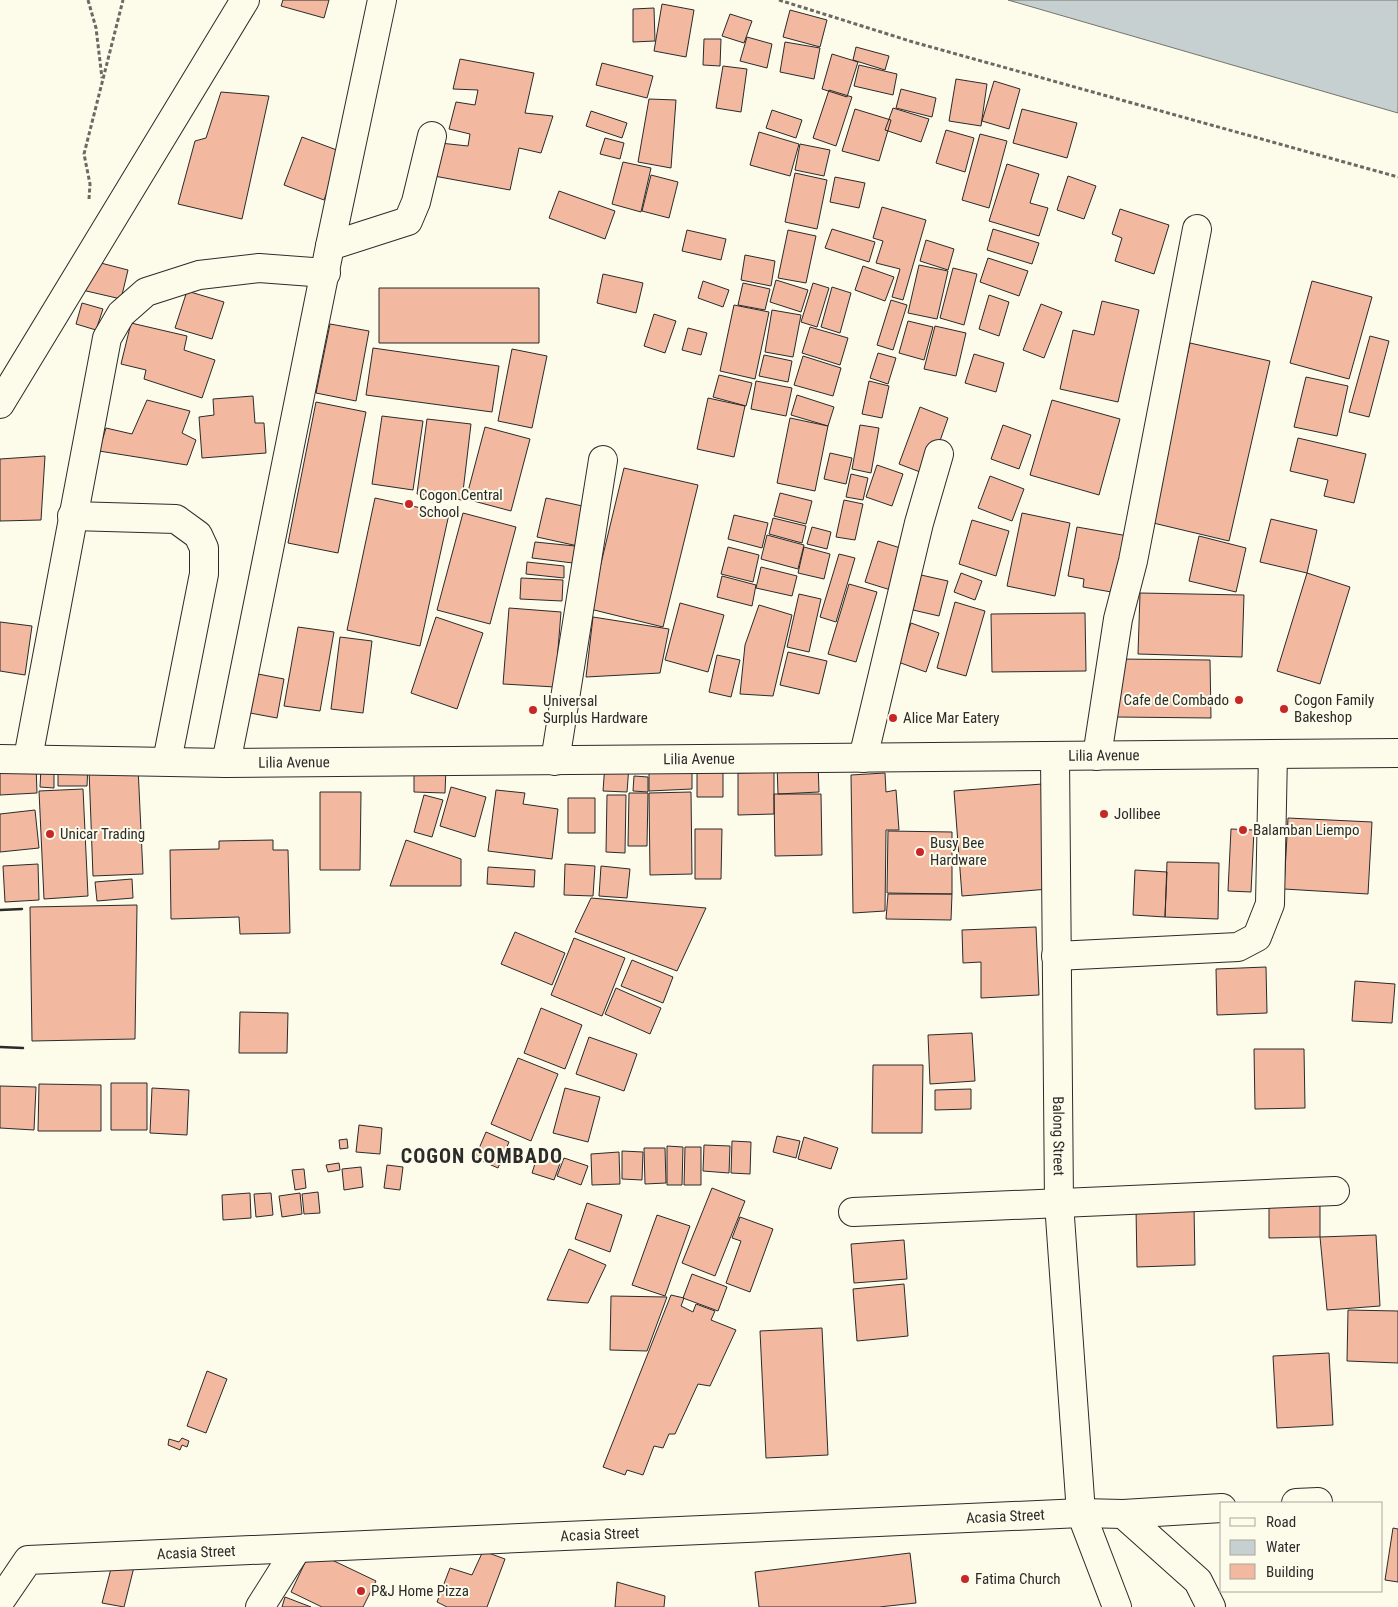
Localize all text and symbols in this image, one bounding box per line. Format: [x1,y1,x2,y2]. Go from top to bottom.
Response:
place label: Cogon Central School [419,486,503,521]
marker: Cogon Central School [403,498,415,510]
place label: Cafe de Combado [1123,691,1229,709]
place label: Cogon Family Bakeshop [1294,691,1374,726]
place label: Universal Surplus Hardware [543,692,648,727]
marker: Cafe de Combado [1233,694,1245,706]
marker: Cogon Family Bakeshop [1278,703,1290,715]
marker: Universal Surplus Hardware [527,704,539,716]
place label: Alice Mar Eatery [903,709,1000,727]
marker: Alice Mar Eatery [887,712,899,724]
street label: Lilia Avenue [1068,746,1140,765]
street label: Lilia Avenue [663,750,735,768]
street label: Lilia Avenue [258,753,330,772]
place label: Jollibee [1114,805,1161,823]
marker: Jollibee [1098,808,1110,820]
place label: Balamban Liempo [1253,821,1359,839]
marker: Balamban Liempo [1237,824,1249,836]
place label: Unicar Trading [60,825,145,843]
marker: Unicar Trading [44,828,56,840]
place label: Busy Bee Hardware [930,834,987,869]
marker: Busy Bee Hardware [914,846,926,858]
street label: Balong Street [1049,1096,1068,1176]
district label: COGON COMBADO [401,1144,563,1168]
legend [1220,1502,1383,1592]
street label: Acasia Street [966,1506,1045,1527]
text: Road [1266,1513,1296,1531]
street label: Acasia Street [560,1524,640,1545]
text: Water [1266,1538,1301,1556]
street label: Acasia Street [156,1542,236,1563]
text: Building [1266,1563,1314,1581]
place label: Fatima Church [975,1570,1061,1588]
marker: Fatima Church [959,1573,971,1585]
place label: P&J Home Pizza [371,1582,469,1600]
marker: P&J Home Pizza [355,1585,367,1597]

